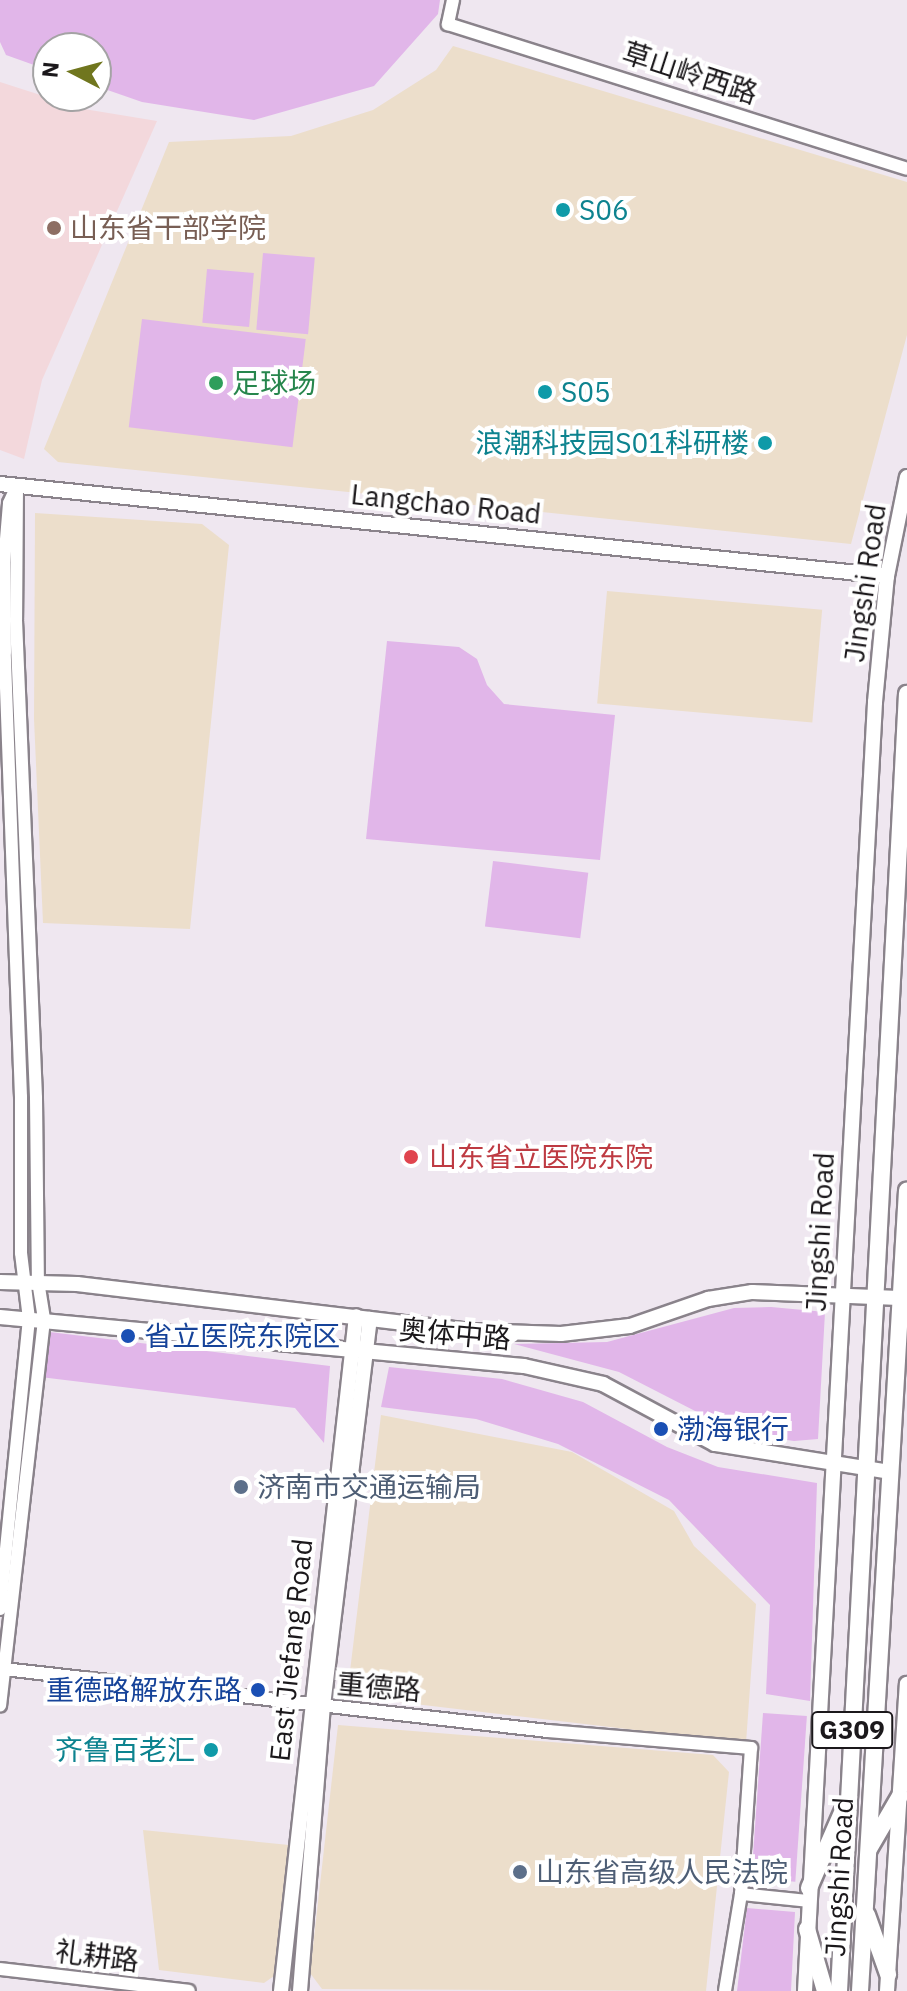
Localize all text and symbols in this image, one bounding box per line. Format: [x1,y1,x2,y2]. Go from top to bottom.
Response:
north arrow [32,32,112,112]
street label: 草山岭西路 [618,35,762,111]
text: N [34,60,65,79]
place label: S06 [579,193,629,227]
marker: S06 [554,201,572,219]
place label: 山东省干部学院 [70,211,266,245]
marker: 山东省干部学院 [45,219,63,237]
place label: 足球场 [232,366,316,400]
marker: 足球场 [207,374,225,392]
place label: S05 [561,375,611,409]
marker: S05 [536,383,554,401]
place label: 浪潮科技园S01科研楼 [475,426,749,460]
marker: 浪潮科技园S01科研楼 [756,434,774,452]
street label: Langchao Road [349,477,543,531]
street label: Jingshi Road [837,502,893,664]
place label: 山东省立医院东院 [429,1140,653,1174]
marker: 山东省立医院东院 [400,1146,422,1168]
street label: Jingshi Road [799,1151,841,1313]
street label: 奥体中路 [398,1312,512,1356]
place label: 省立医院东院区 [144,1319,340,1353]
marker: 省立医院东院区 [119,1327,137,1345]
place label: 渤海银行 [677,1412,789,1446]
marker: 渤海银行 [652,1420,670,1438]
place label: 济南市交通运输局 [257,1470,481,1504]
marker: 济南市交通运输局 [232,1478,250,1496]
street label: East Jiefang Road [263,1537,319,1763]
street label: 重德路 [336,1667,422,1707]
place label: 重德路解放东路 [46,1673,242,1707]
marker: 重德路解放东路 [249,1681,267,1699]
road number: G309 [810,1708,894,1752]
place label: 齐鲁百老汇 [55,1733,195,1767]
marker: 齐鲁百老汇 [202,1741,220,1759]
street label: Jingshi Road [818,1796,860,1958]
place label: 山东省高级人民法院 [536,1855,788,1889]
marker: 山东省高级人民法院 [511,1863,529,1881]
street label: 礼耕路 [53,1934,141,1978]

